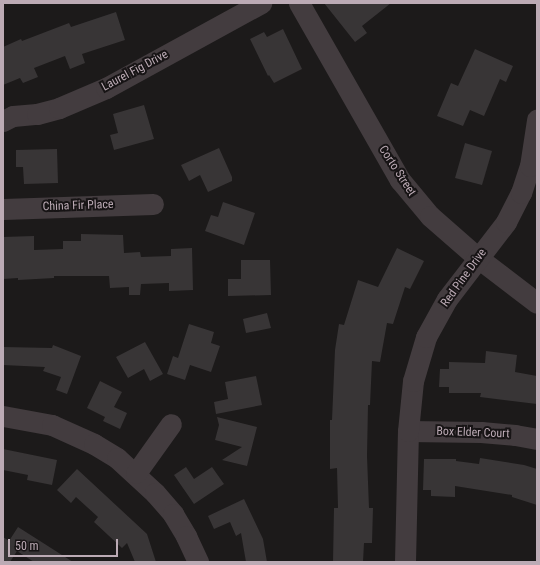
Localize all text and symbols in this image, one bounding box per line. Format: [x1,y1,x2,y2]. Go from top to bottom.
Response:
street label: Laurel Fig Drive [99,47,171,95]
street label: Corto Street [375,143,419,199]
street label: China Fir Place [42,198,114,214]
street label: Red Pine Drive [438,246,490,310]
street label: Box Elder Court [436,425,510,441]
scale bar [10,531,120,557]
text: 50 m [15,539,39,553]

